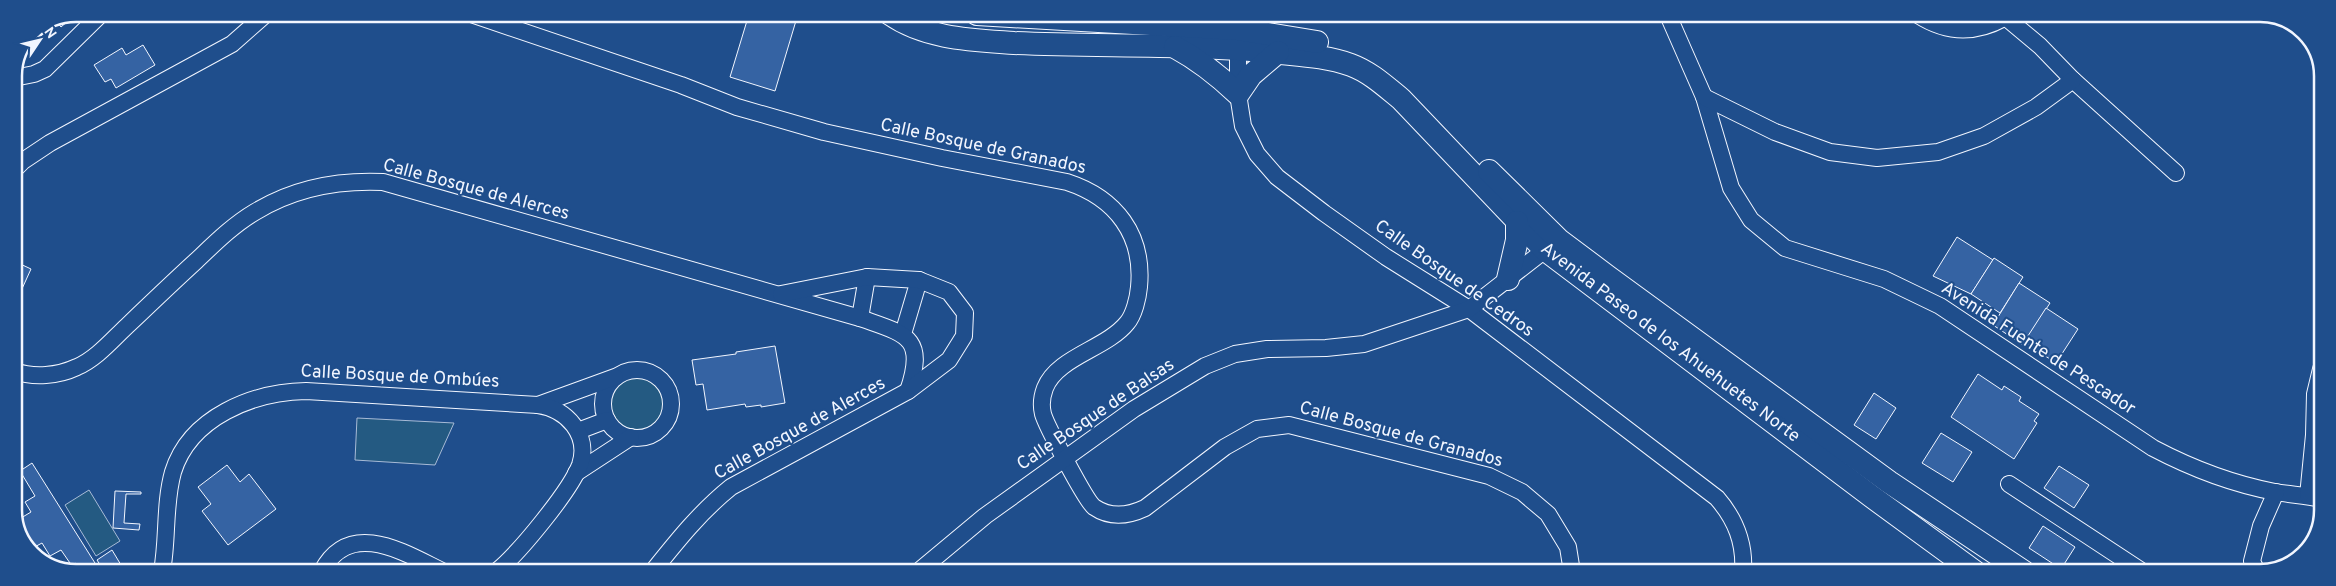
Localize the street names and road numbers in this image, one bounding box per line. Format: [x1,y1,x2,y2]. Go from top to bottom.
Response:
street label: Calle Bosque de Granados [878,114,1088,180]
street label: Calle Bosque de Alerces [380,154,572,226]
street label: Calle Bosque de Cedros [1370,215,1538,343]
street label: Avenida Paseo de los Ahuehuetes Norte [1536,238,1804,448]
street label: Avenida Fuente de Pescador [1936,277,2140,421]
street label: Calle Bosque de Balsas [1013,354,1179,476]
street label: Calle Bosque de Ombúes [300,360,500,394]
street label: Calle Bosque de Alerces [710,372,890,486]
street label: Calle Bosque de Granados [1297,397,1505,473]

